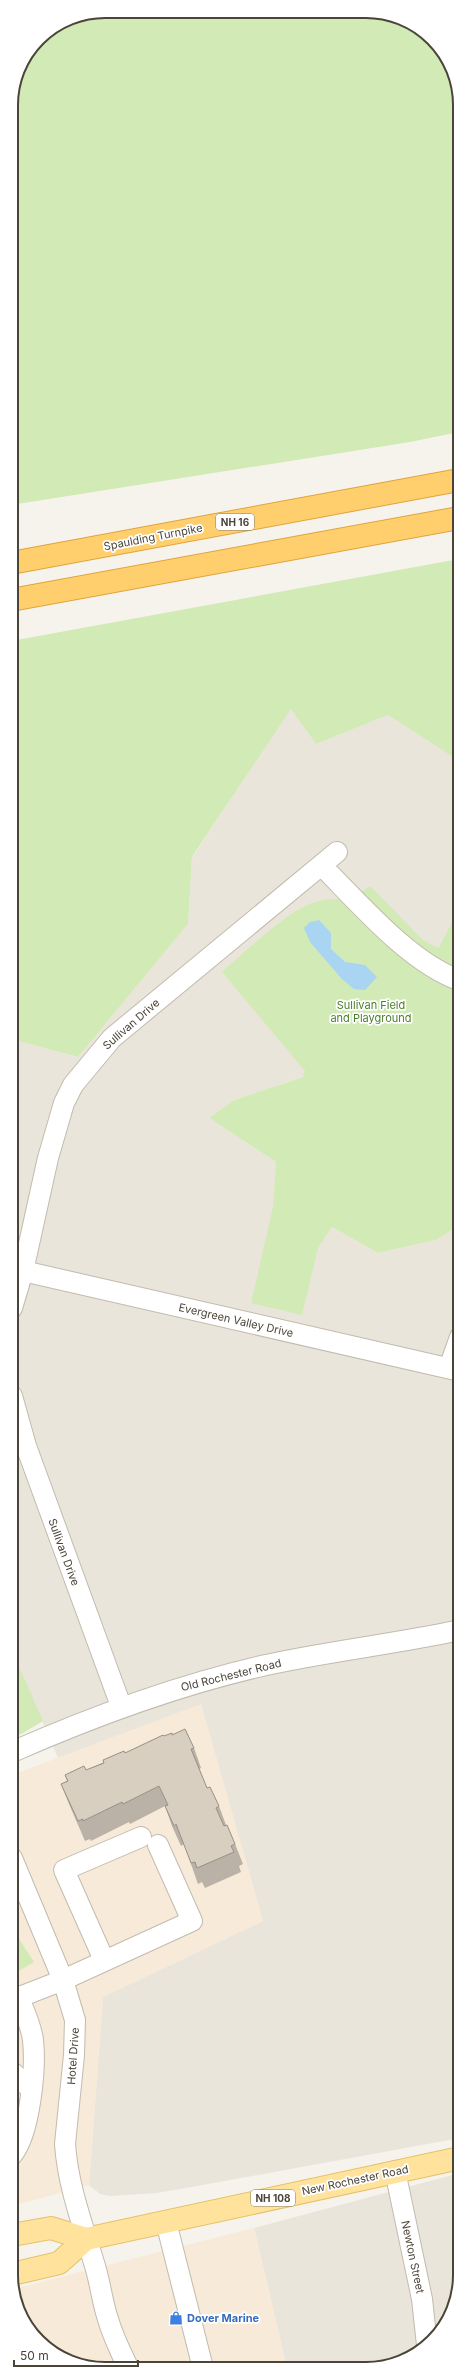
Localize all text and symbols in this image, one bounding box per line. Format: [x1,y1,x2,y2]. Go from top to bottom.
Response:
road number: NH 16 [216,514,254,530]
street label: Spaulding Turnpike [102,521,204,553]
street label: Sullivan Drive [100,996,162,1052]
park label: Sullivan Field and Playground [330,998,412,1025]
street label: Evergreen Valley Drive [177,1300,295,1340]
street label: Sullivan Drive [45,1516,83,1588]
street label: Old Rochester Road [179,1656,283,1694]
street label: Hotel Drive [64,2027,82,2085]
street label: New Rochester Road [300,2162,410,2198]
road number: NH 108 [251,2190,295,2206]
street label: Newton Street [398,2219,428,2295]
shop icon: Dover Marine [168,2310,184,2326]
place label: Dover Marine [187,2311,260,2325]
scale bar [14,2342,138,2368]
text: 50 m [20,2348,49,2363]

